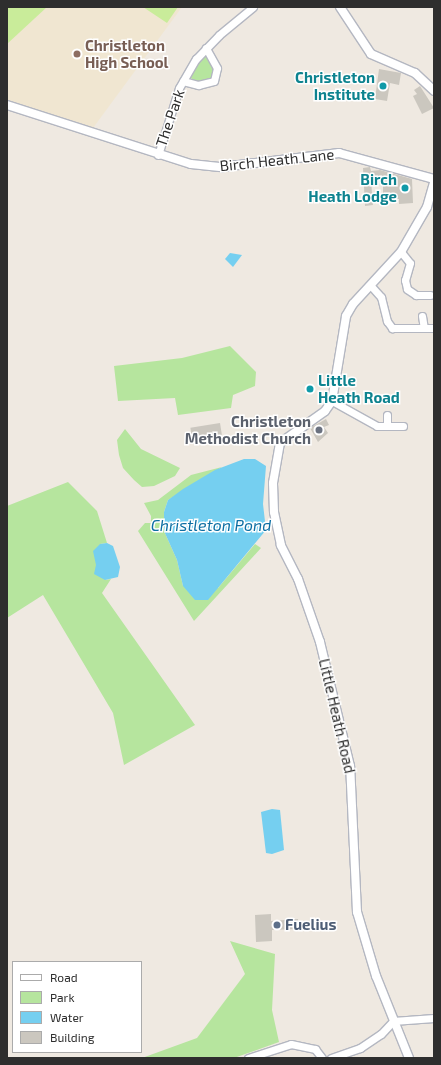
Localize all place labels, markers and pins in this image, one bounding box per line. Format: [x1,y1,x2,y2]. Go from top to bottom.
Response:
place label: Christleton High School [85,36,169,71]
marker: Christleton High School [72,49,82,59]
place label: Christleton Institute [295,68,375,103]
marker: Christleton Institute [378,81,388,91]
place label: Birch Heath Lodge [308,170,397,205]
marker: Birch Heath Lodge [400,183,410,193]
place label: Little Heath Road [318,371,400,406]
marker: Little Heath Road [305,384,315,394]
place label: Christleton Methodist Church [185,412,311,447]
marker: Christleton Methodist Church [314,425,324,435]
place label: Fuelius [285,916,336,934]
marker: Fuelius [272,920,282,930]

